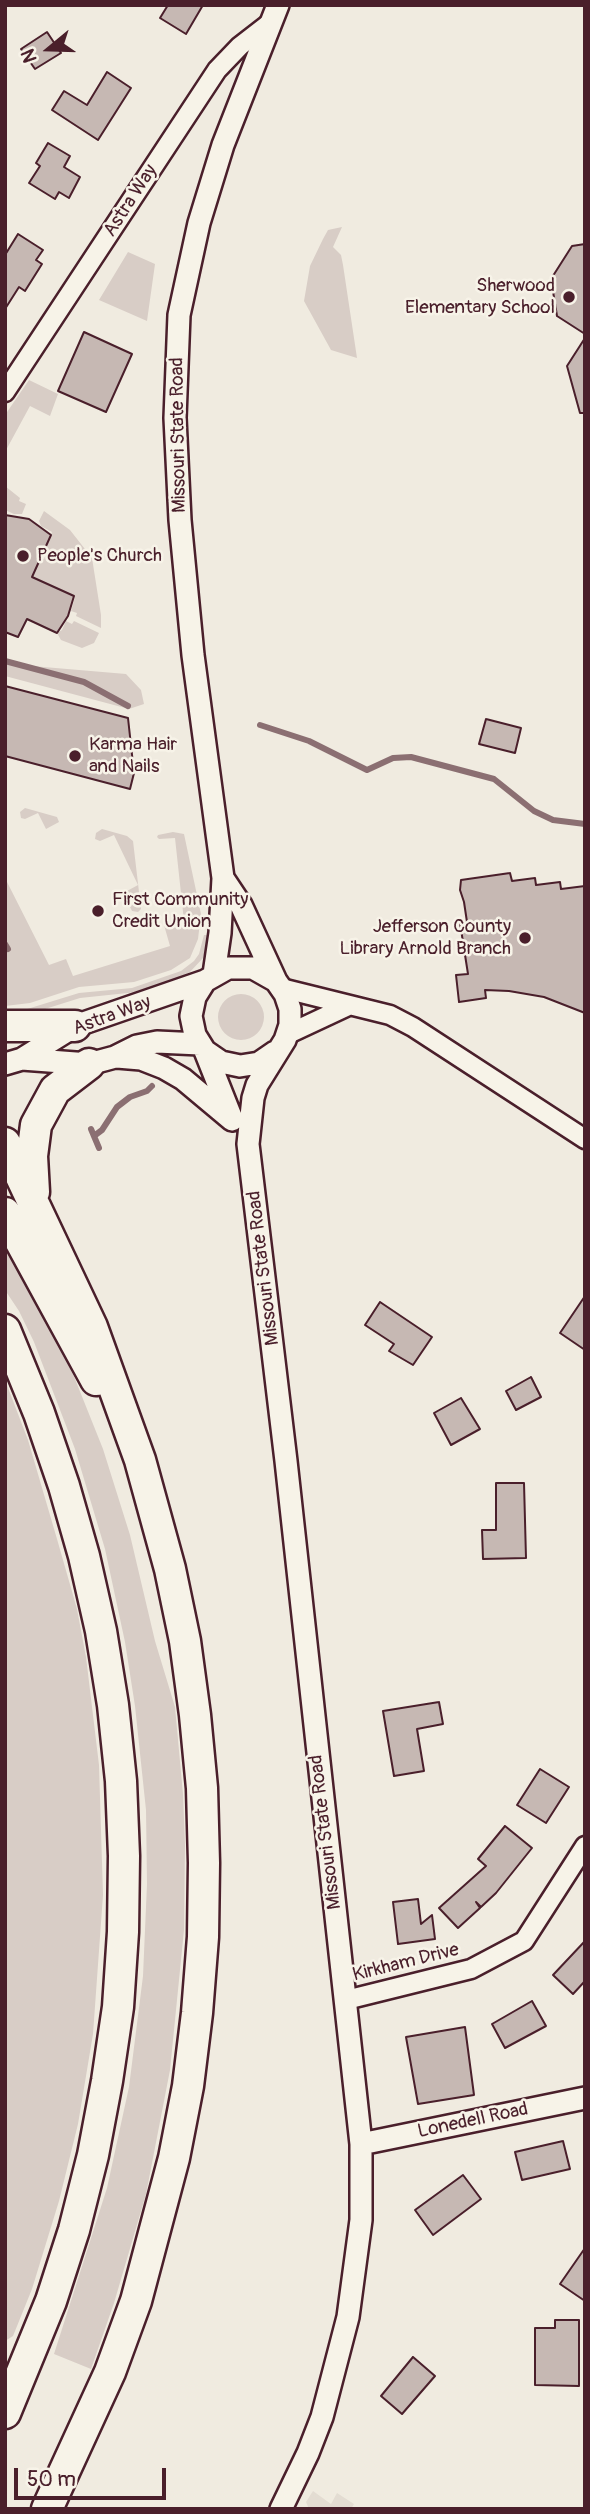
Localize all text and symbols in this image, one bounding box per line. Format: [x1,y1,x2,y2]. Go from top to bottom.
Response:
north arrow [14,14,84,84]
text: N [16,46,43,66]
street label: Astra Way [99,161,163,241]
place label: Sherwood Elementary School [405,275,555,319]
marker: Sherwood Elementary School [561,289,577,305]
street label: Missouri State Road [166,357,192,513]
place label: People's Church [37,545,162,567]
marker: People's Church [15,548,31,564]
place label: Karma Hair and Nails [89,734,177,778]
marker: Karma Hair and Nails [67,748,83,764]
place label: First Community Credit Union [112,889,248,933]
marker: First Community Credit Union [90,903,106,919]
place label: Jefferson County Library Arnold Branch [339,916,511,960]
marker: Jefferson County Library Arnold Branch [517,930,533,946]
street label: Astra Way [70,991,154,1041]
street label: Missouri State Road [243,1189,285,1347]
street label: Missouri State Road [305,1753,347,1911]
street label: Kirkham Drive [350,1939,462,1987]
street label: Lonedell Road [416,2098,530,2144]
scale bar [18,2454,170,2498]
text: 50 m [27,2466,76,2493]

